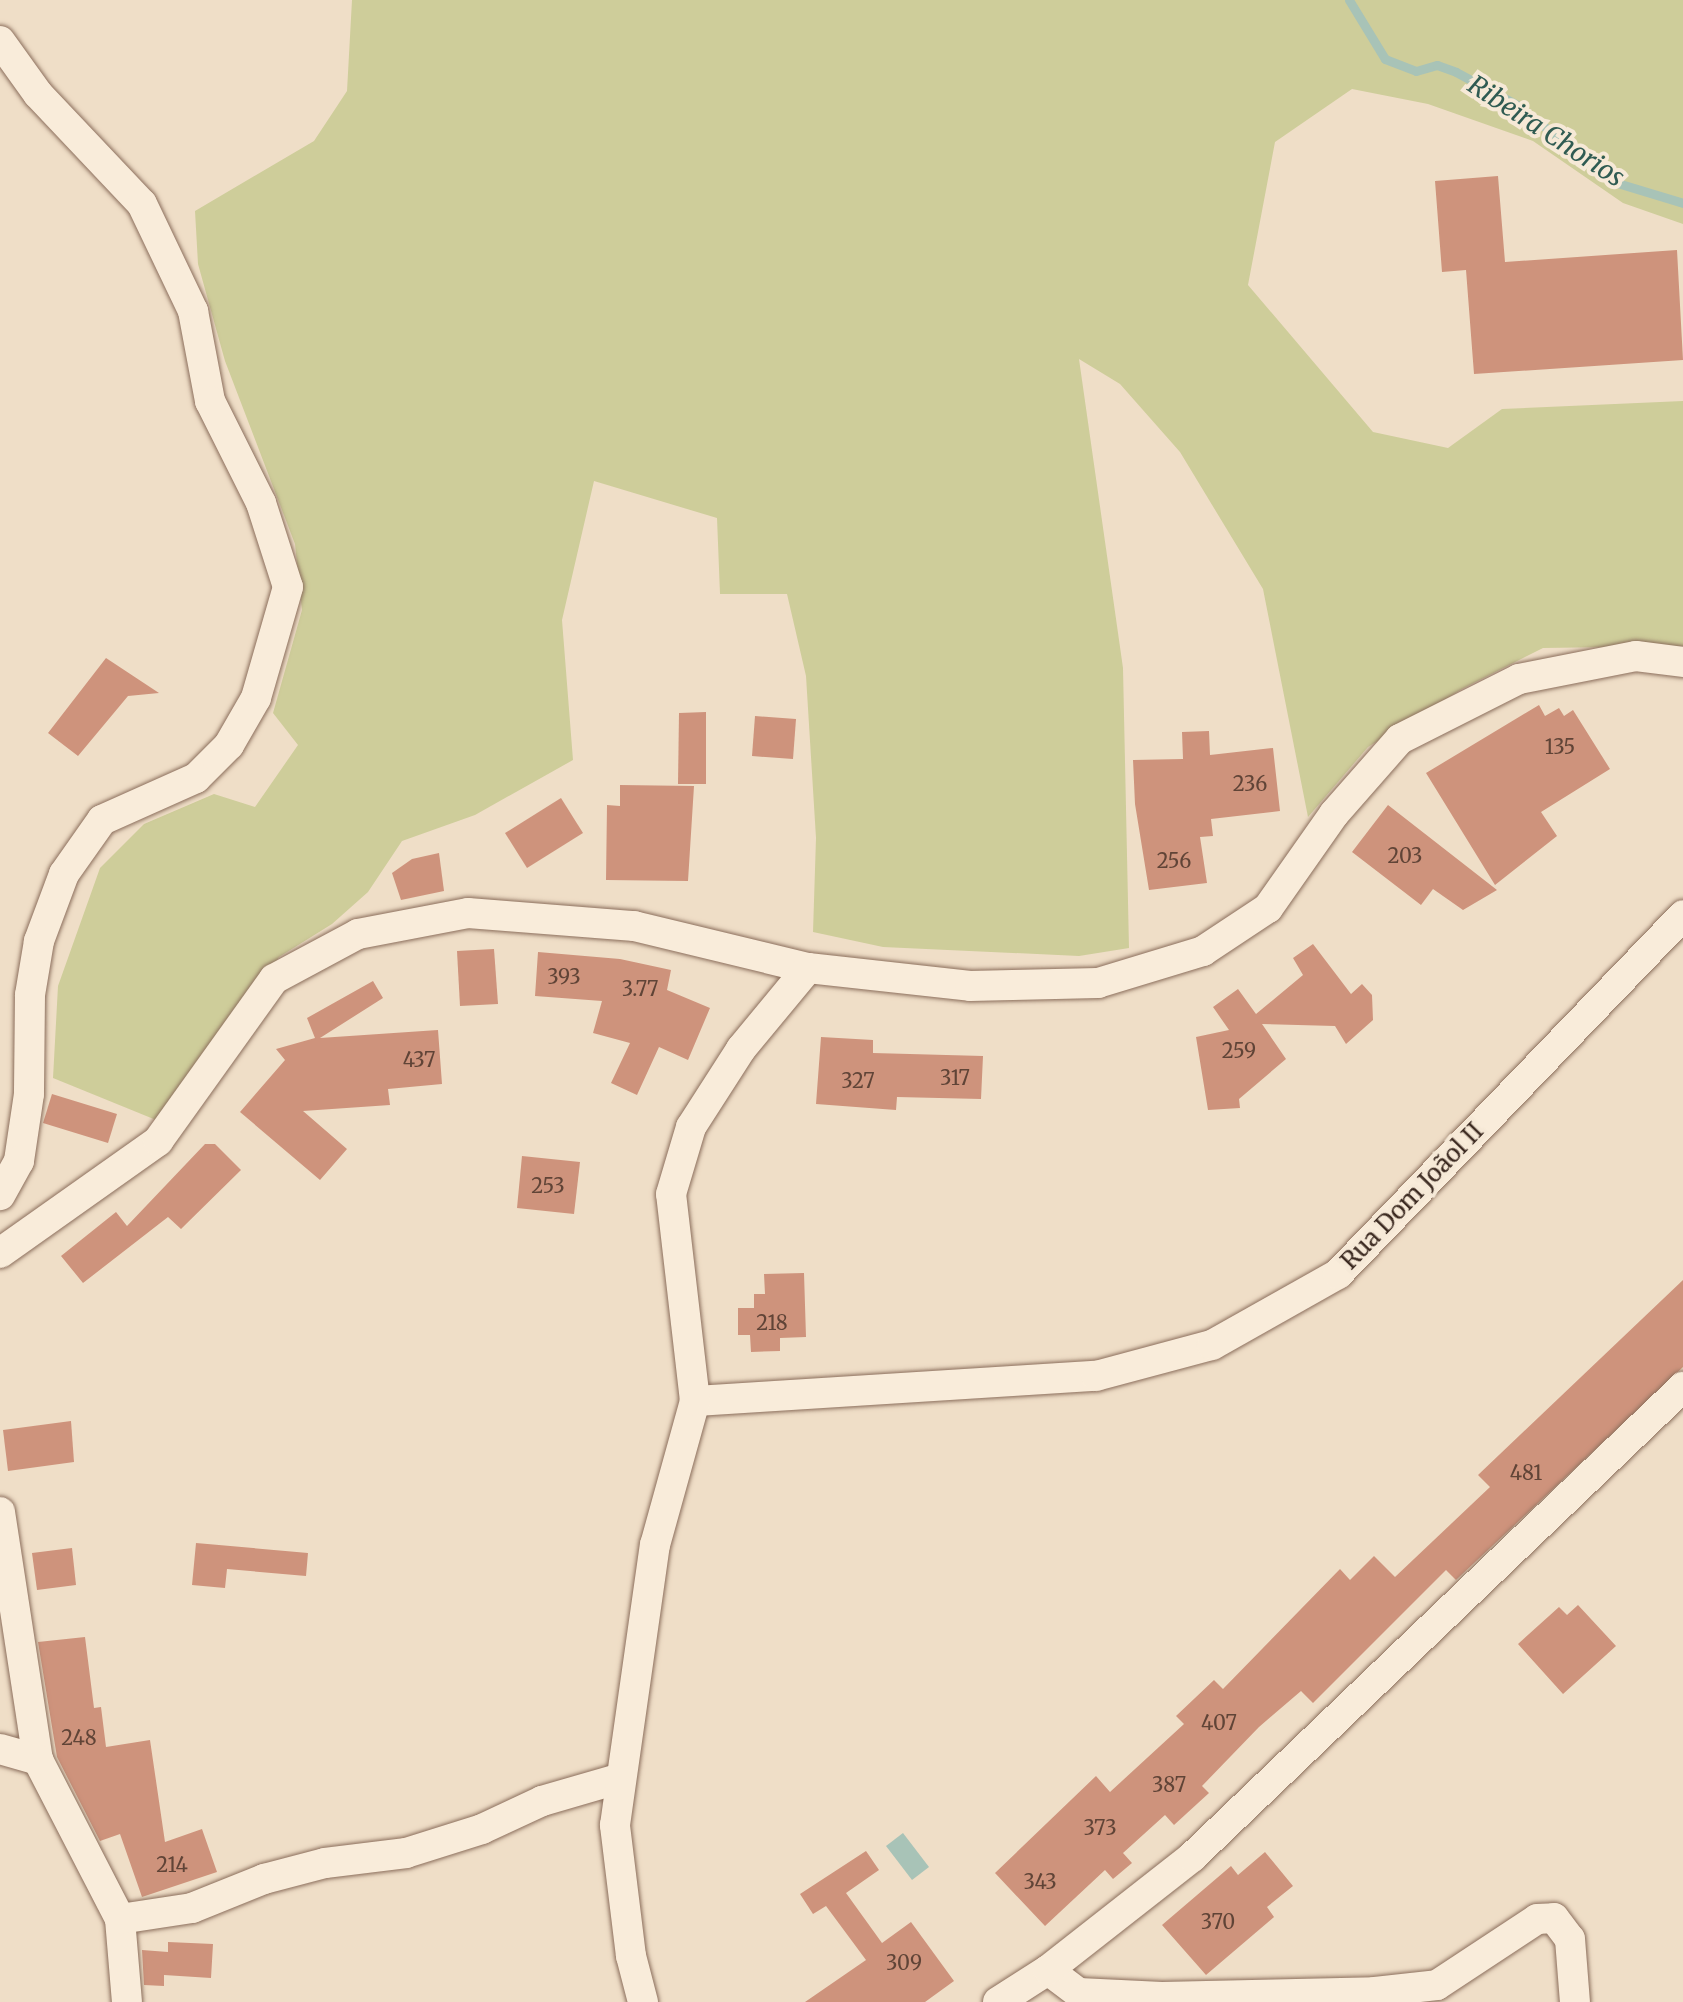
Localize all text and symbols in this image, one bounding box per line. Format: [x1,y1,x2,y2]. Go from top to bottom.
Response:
water label: Ribeira Chorios [1462,69,1630,193]
house number: 135 [1545,734,1575,758]
house number: 236 [1233,771,1267,795]
house number: 203 [1388,843,1422,867]
house number: 256 [1157,848,1191,872]
house number: 393 [547,964,581,988]
house number: 3.77 [622,976,658,1000]
house number: 259 [1222,1038,1256,1062]
house number: 437 [403,1047,435,1071]
house number: 317 [940,1065,970,1089]
house number: 327 [841,1068,875,1092]
street label: Rua Dom Joãol II [1335,1117,1489,1275]
house number: 253 [531,1173,565,1197]
house number: 218 [756,1310,788,1334]
house number: 481 [1510,1460,1542,1484]
house number: 407 [1201,1710,1237,1734]
house number: 248 [61,1725,97,1749]
house number: 387 [1152,1772,1186,1796]
house number: 373 [1083,1815,1117,1839]
house number: 214 [156,1852,188,1876]
house number: 343 [1023,1869,1057,1893]
house number: 370 [1201,1909,1235,1933]
house number: 309 [886,1950,922,1974]

